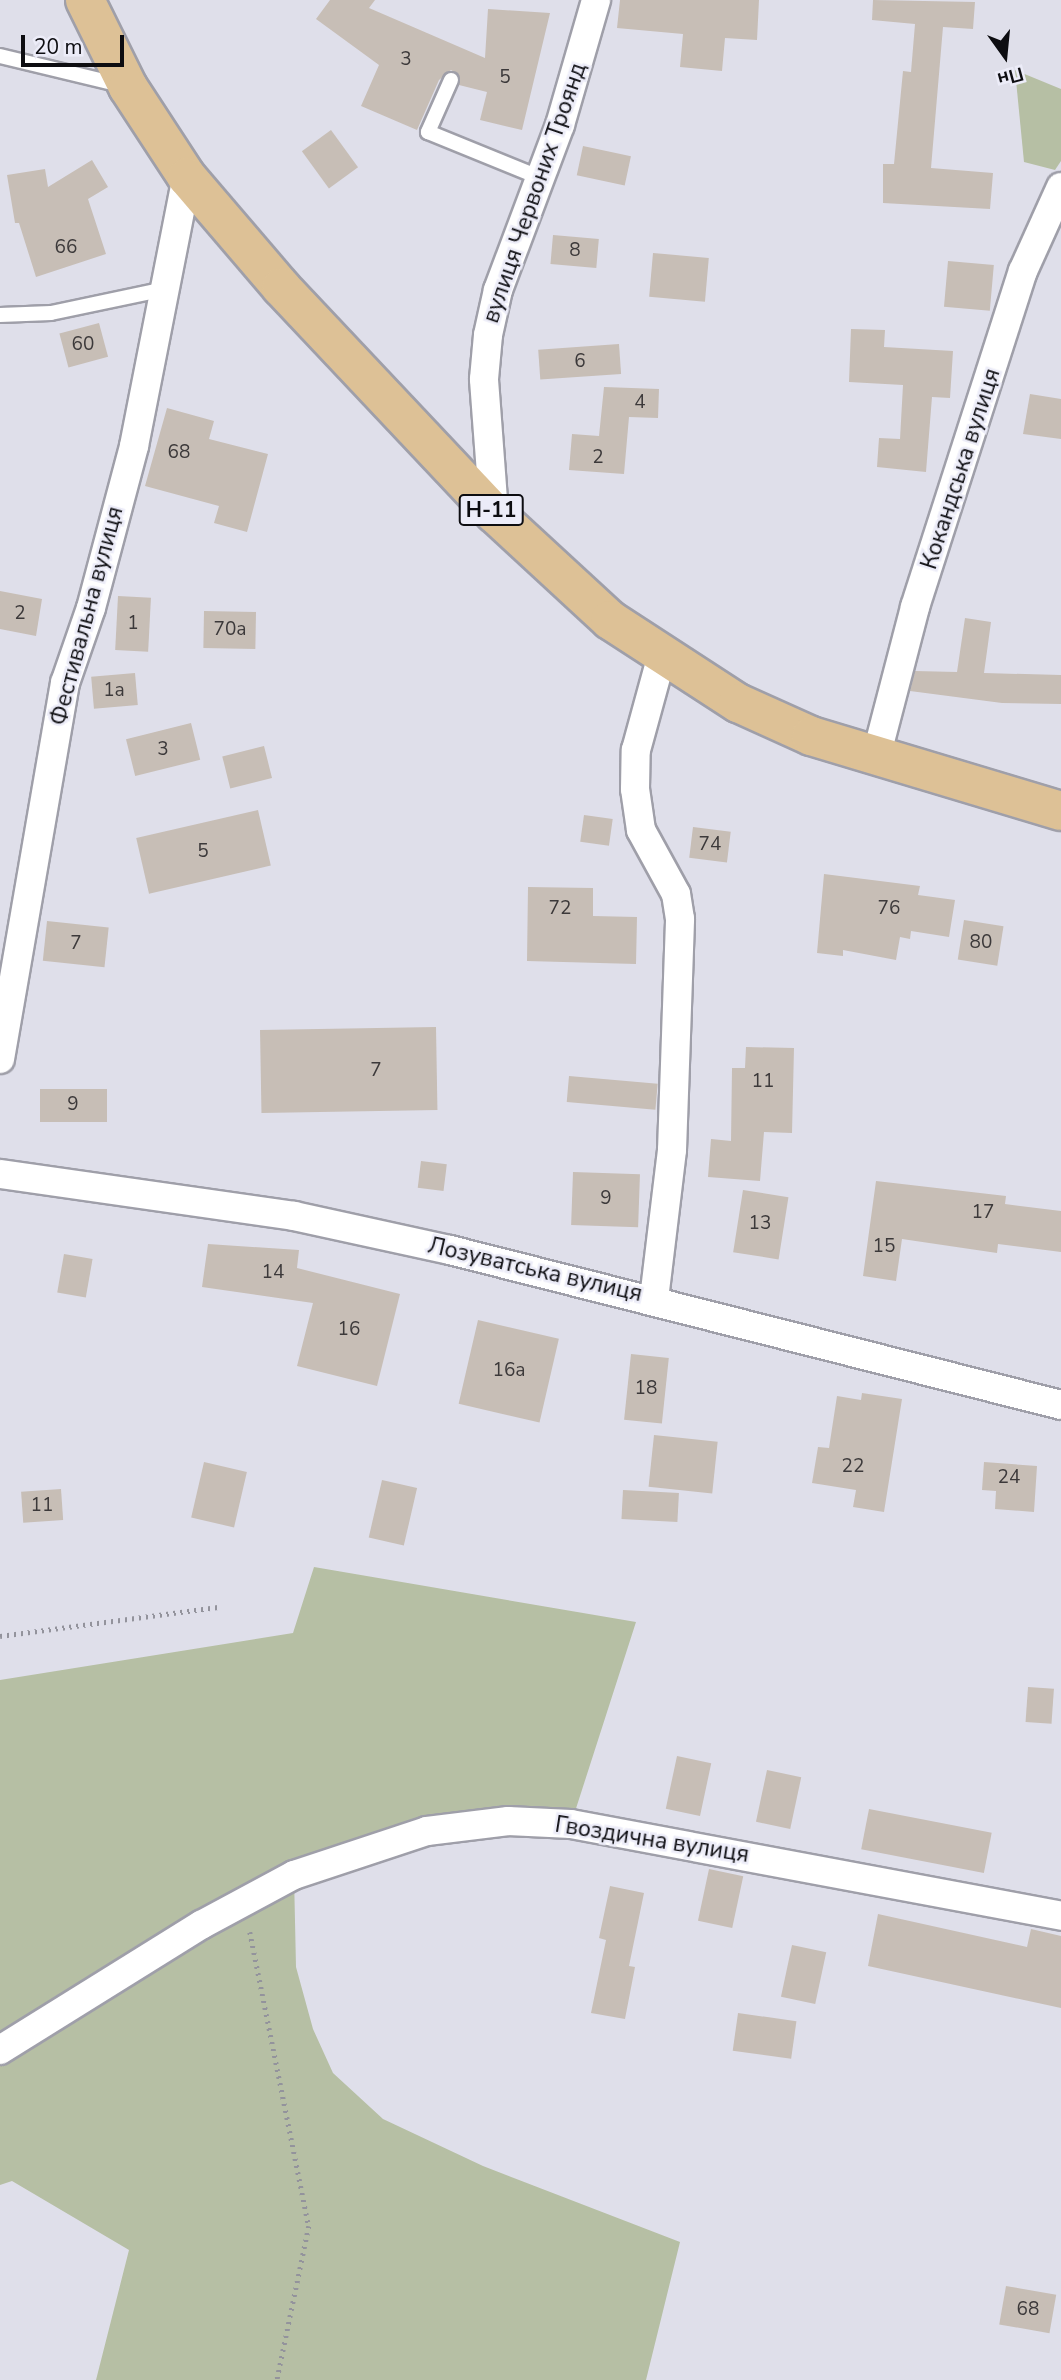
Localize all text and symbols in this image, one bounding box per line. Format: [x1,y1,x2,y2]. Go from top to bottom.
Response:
scale bar [24,21,128,65]
north arrow [970,21,1040,91]
text: 20 m [34,33,83,61]
house number: 3 [400,49,412,71]
street label: вулиця Червоних Троянд [477,59,593,327]
text: Пн [994,60,1026,92]
house number: 5 [499,67,511,89]
house number: 66 [55,237,77,259]
house number: 8 [569,240,581,262]
house number: 60 [72,334,94,356]
house number: 6 [574,351,586,373]
street label: Кокандська вулиця [915,365,1007,573]
house number: 4 [634,392,646,414]
house number: 68 [168,442,190,464]
house number: 2 [592,447,604,469]
road number: Н-11 [458,492,524,528]
street label: Фестивальна вулиця [44,504,130,728]
house number: 2 [14,603,26,625]
house number: 1 [127,613,139,635]
house number: 70а [213,619,247,641]
house number: 1а [103,680,125,702]
house number: 3 [157,739,169,761]
house number: 74 [699,834,721,856]
house number: 5 [197,841,209,863]
house number: 72 [549,898,571,920]
house number: 76 [878,898,900,920]
house number: 80 [970,932,992,954]
house number: 7 [70,933,82,955]
house number: 7 [370,1060,382,1082]
house number: 11 [752,1071,774,1093]
house number: 9 [67,1094,79,1116]
house number: 9 [600,1188,612,1210]
house number: 17 [972,1202,994,1224]
house number: 13 [749,1213,771,1235]
street label: Лозуватська вулиця [425,1232,645,1308]
house number: 15 [873,1236,895,1258]
house number: 14 [262,1262,284,1284]
house number: 16 [338,1319,360,1341]
house number: 16а [492,1360,526,1382]
house number: 18 [635,1378,657,1400]
house number: 22 [842,1456,864,1478]
house number: 24 [998,1467,1020,1489]
house number: 11 [31,1495,53,1517]
street label: Гвоздична вулиця [553,1811,751,1869]
house number: 68 [1017,2299,1039,2321]

